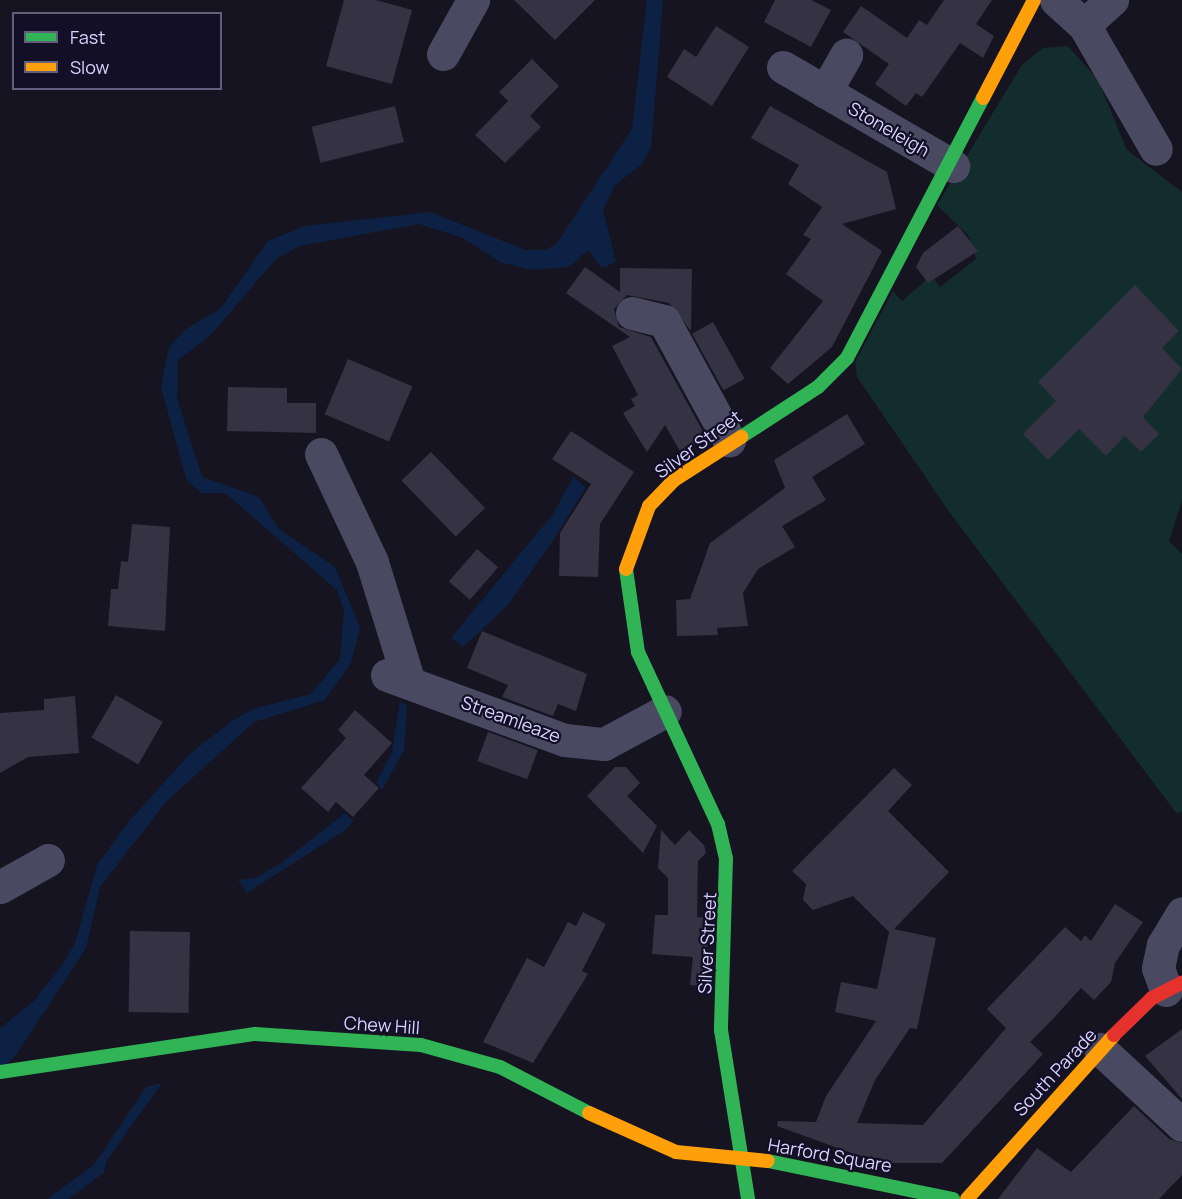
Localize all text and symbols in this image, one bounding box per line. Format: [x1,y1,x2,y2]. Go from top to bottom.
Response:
legend [12,12,222,90]
text: Fast [70,25,105,49]
text: Slow [70,55,109,79]
street label: Stoneleigh [845,97,933,161]
street label: Silver Street [650,405,746,483]
street label: Streamleaze [458,691,564,747]
street label: Silver Street [694,892,720,994]
street label: Chew Hill [343,1012,421,1038]
street label: South Parade [1009,1024,1101,1120]
street label: Harford Square [766,1133,894,1177]

